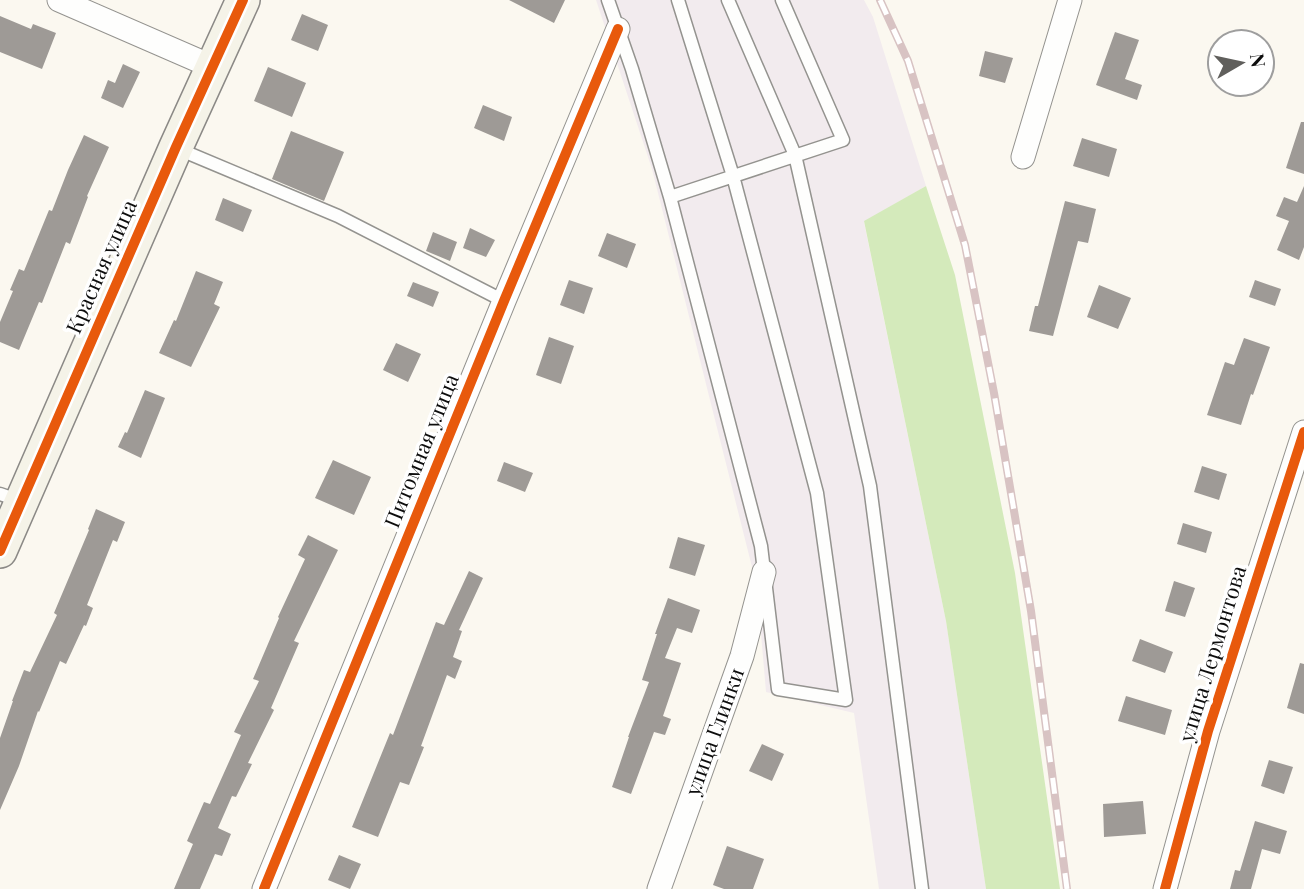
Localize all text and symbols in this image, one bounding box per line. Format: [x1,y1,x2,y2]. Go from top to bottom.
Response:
north arrow [1206,28,1276,98]
text: N [1245,51,1273,69]
street label: Красная улица [58,194,142,337]
street label: Питомная улица [377,369,464,531]
street label: улица Лермонтова [1171,561,1251,746]
street label: улица Глинки [677,664,749,800]

